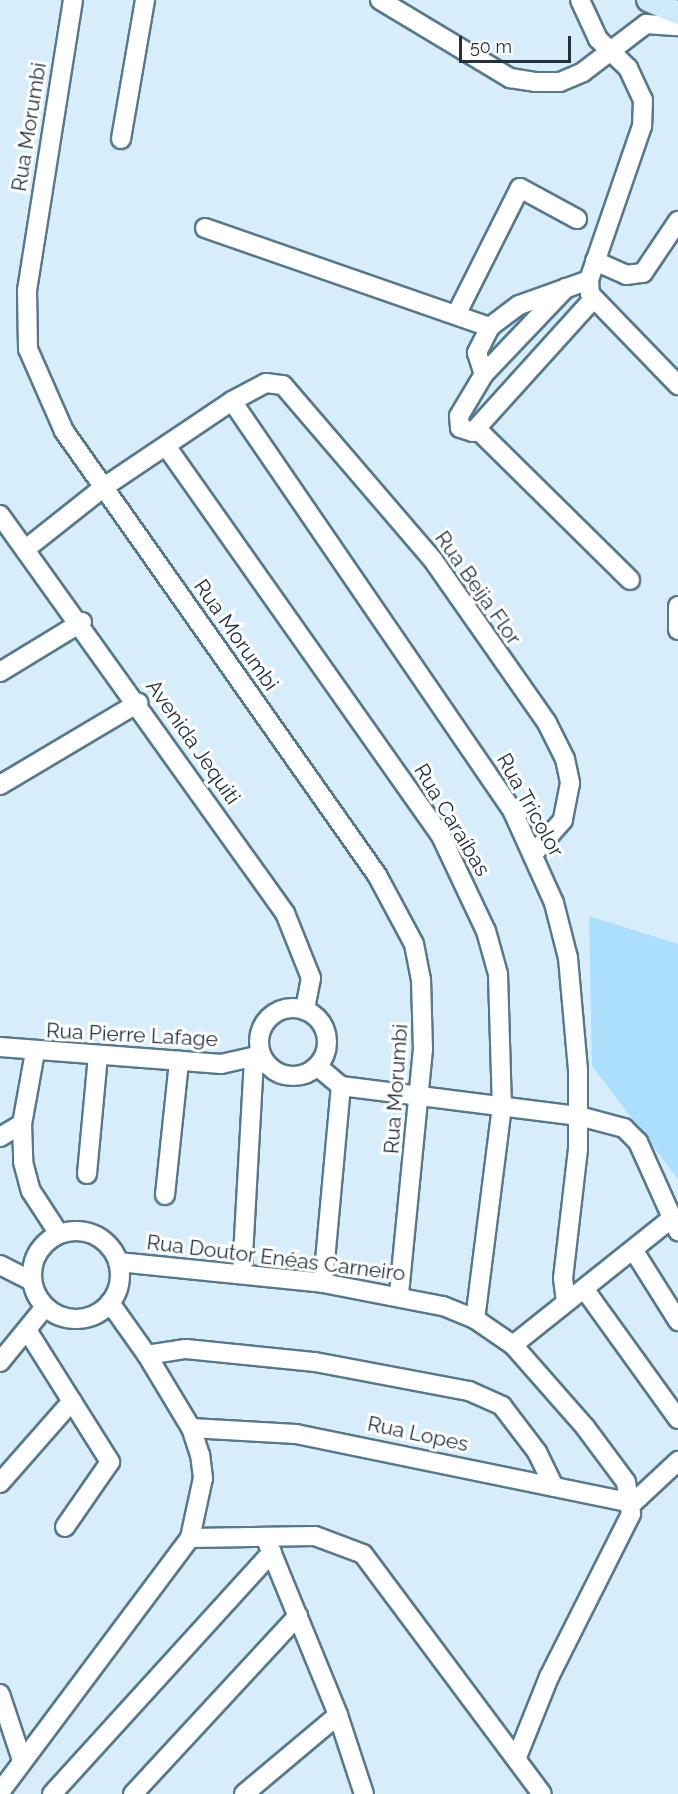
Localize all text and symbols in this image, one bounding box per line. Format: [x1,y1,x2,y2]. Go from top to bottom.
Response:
scale bar [462,24,574,62]
text: 50 m [470,36,512,57]
street label: Rua Morumbi [6,61,52,193]
street label: Rua Beija Flor [429,526,527,650]
street label: Rua Morumbi [188,574,284,696]
street label: Avenida Jequiti [140,674,246,810]
street label: Rua Tricolor [491,749,569,861]
street label: Rua Caraíbas [409,759,495,881]
street label: Rua Pierre Lafage [45,1018,219,1052]
street label: Rua Morumbi [379,1023,413,1155]
street label: Rua Doutor Enéas Carneiro [145,1230,407,1286]
street label: Rua Lopes [365,1411,471,1457]

